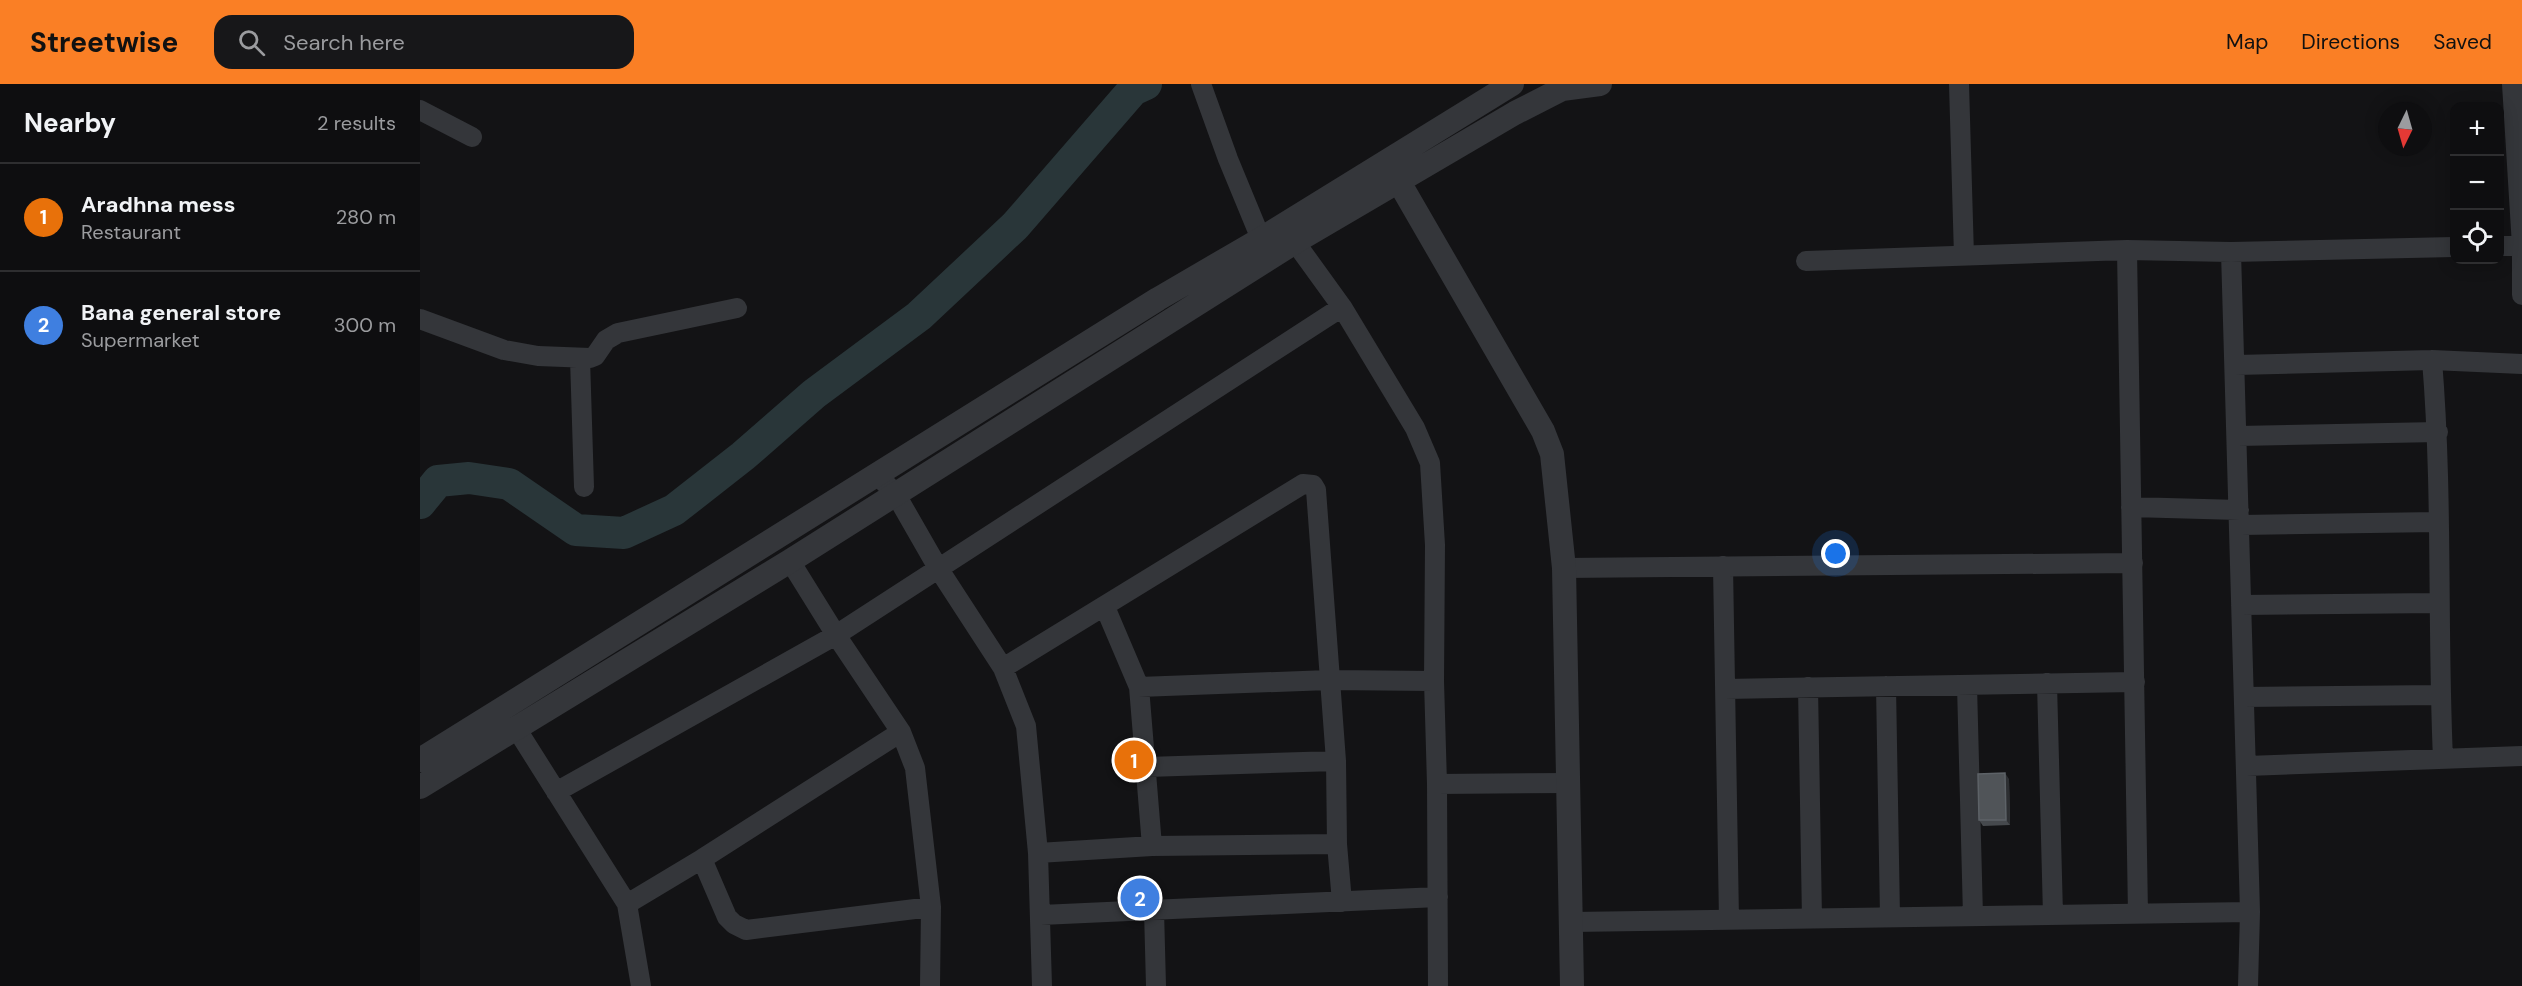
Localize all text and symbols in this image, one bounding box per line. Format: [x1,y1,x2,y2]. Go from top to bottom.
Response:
search box [214,15,634,69]
text: Streetwise [30,24,178,61]
icon: search [235,26,268,59]
text: Search here [283,28,405,57]
text: Map [2226,28,2268,56]
text: Directions [2301,28,2400,56]
text: Saved [2433,28,2492,56]
north arrow [2378,102,2432,156]
map controls [2450,102,2504,264]
button: + [2450,102,2504,156]
text: Nearby [24,106,116,140]
text: 2 results [317,110,396,136]
button: − [2450,156,2504,210]
text: Aradhna mess [81,190,236,219]
text: 1 [40,204,47,230]
text: 280 m [336,204,396,230]
button: locate [2450,210,2504,264]
text: Restaurant [81,219,181,245]
text: Bana general store [81,298,281,327]
text: 2 [38,312,49,338]
text: 300 m [334,312,396,338]
text: Supermarket [81,327,200,353]
your location [1821,539,1850,568]
pin: 1 [1114,738,1154,782]
pin: 2 [1120,876,1160,920]

